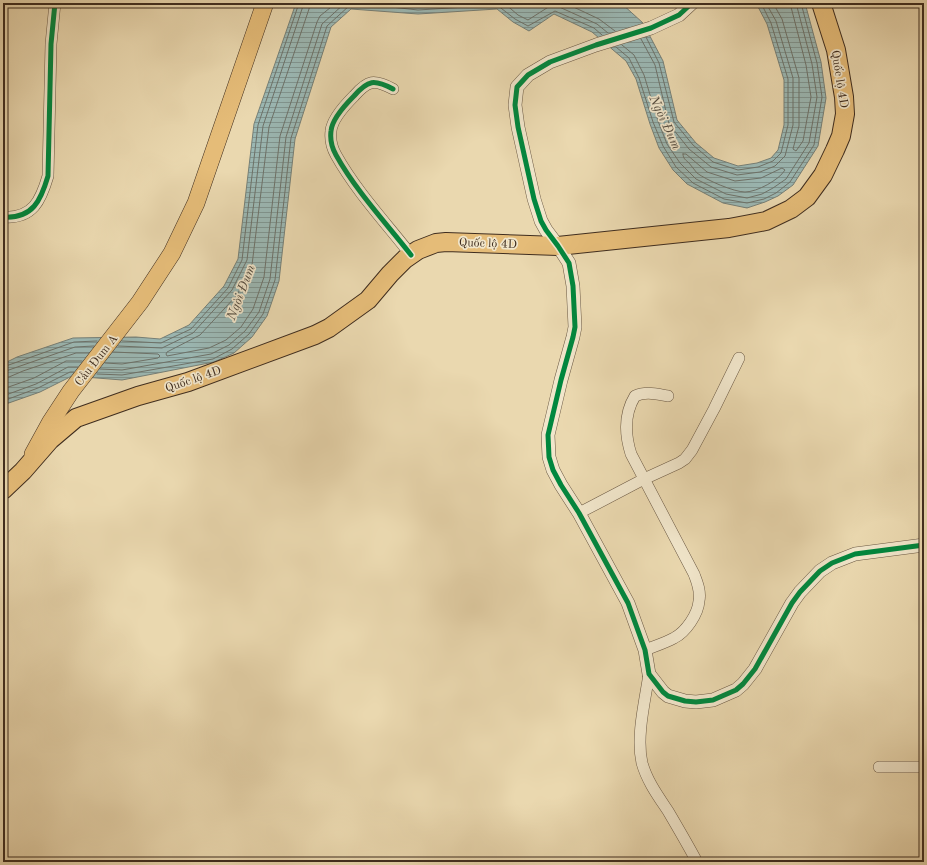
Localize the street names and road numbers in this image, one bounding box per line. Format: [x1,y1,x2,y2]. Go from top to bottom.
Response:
street label: Quốc lộ 4D [829,49,850,109]
street label: Quốc lộ 4D [459,236,517,251]
street label: Cầu Đum A [72,331,120,389]
street label: Quốc lộ 4D [164,364,223,395]

